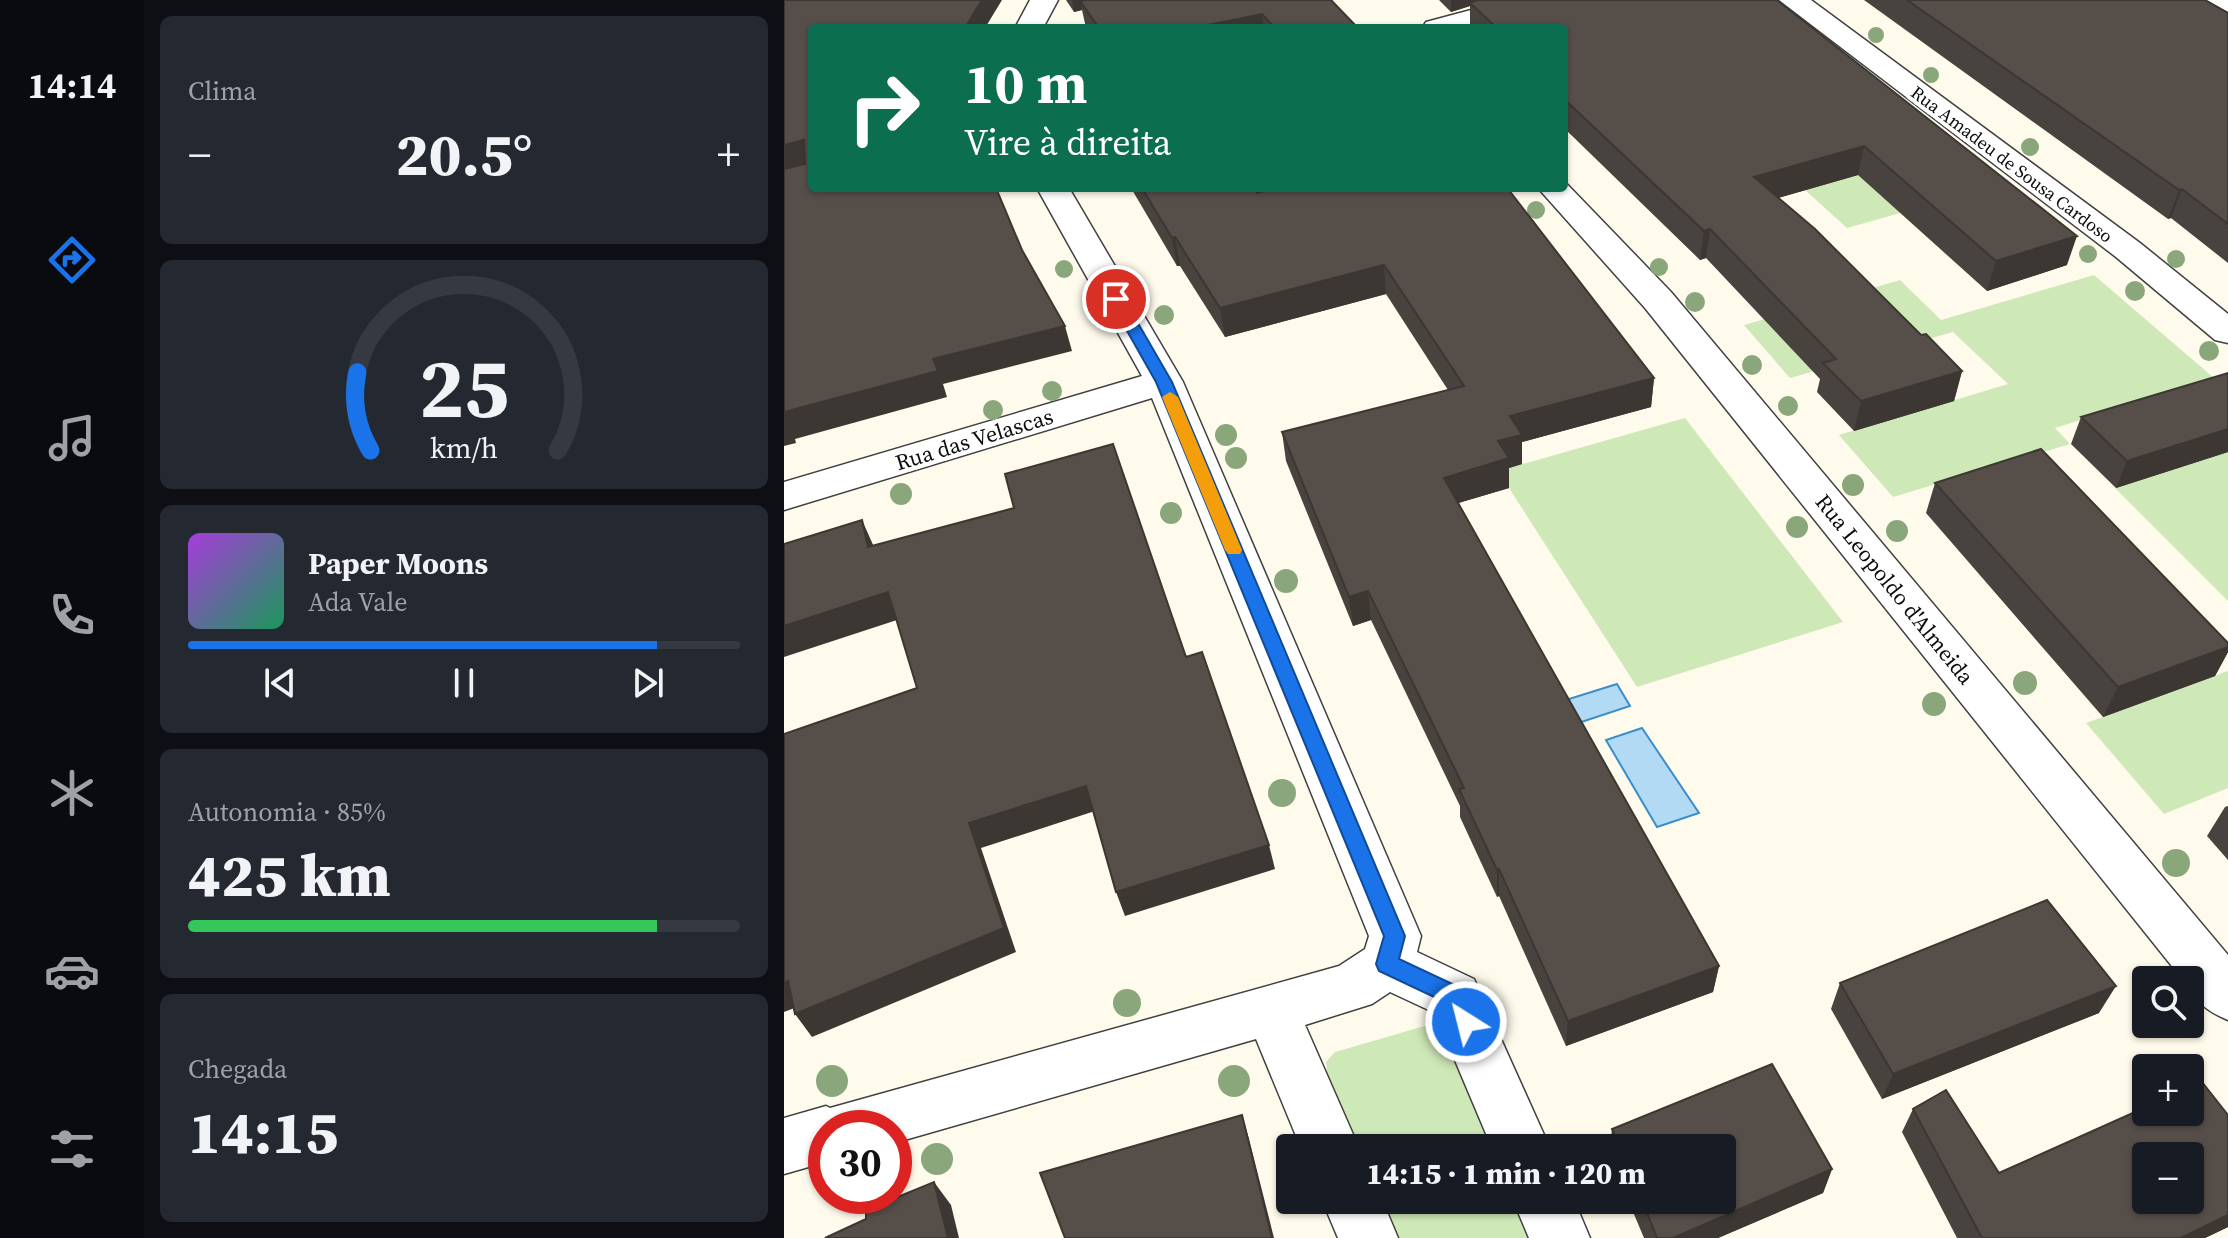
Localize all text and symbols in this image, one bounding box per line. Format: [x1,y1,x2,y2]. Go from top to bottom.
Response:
text: 10 m [964,45,1087,122]
icon: right [832,56,936,160]
text: 14:14 [28,61,116,110]
text: Clima [188,73,257,109]
street label: Rua Amadeu de Sousa Cardoso [1906,80,2118,248]
text: 20.5° [396,113,532,195]
text: Vire à direita [964,118,1171,167]
text: − [188,124,211,185]
text: + [717,124,740,185]
icon: directions [44,232,100,288]
pin [1082,265,1150,333]
icon: arrive [1094,277,1138,321]
text: 25 [419,330,509,444]
street label: Rua das Velascas [891,401,1057,477]
icon: music [44,410,100,466]
text: km/h [430,428,498,468]
street label: Rua Leopoldo d'Almeida [1809,488,1982,691]
text: Paper Moons [308,543,488,584]
text: Ada Vale [308,584,407,620]
icon: phone [44,587,100,643]
icon: previous [258,661,302,705]
icon: pause [442,661,486,705]
icon: next [626,661,670,705]
icon: climate [44,765,100,821]
text: Autonomia · 85% [188,794,386,830]
text: 425 km [188,834,391,916]
icon: car [44,943,100,999]
map controls [2132,966,2204,1214]
button: search [2132,966,2204,1038]
position arrow [1424,980,1508,1064]
text: Chegada [188,1051,287,1087]
button: + [2132,1054,2204,1126]
text: 14:15 [188,1091,338,1173]
speed limit sign: 30 [808,1110,912,1214]
icon: filters [44,1121,100,1177]
button: − [2132,1142,2204,1214]
text: 14:15 · 1 min · 120 m [1366,1153,1646,1194]

